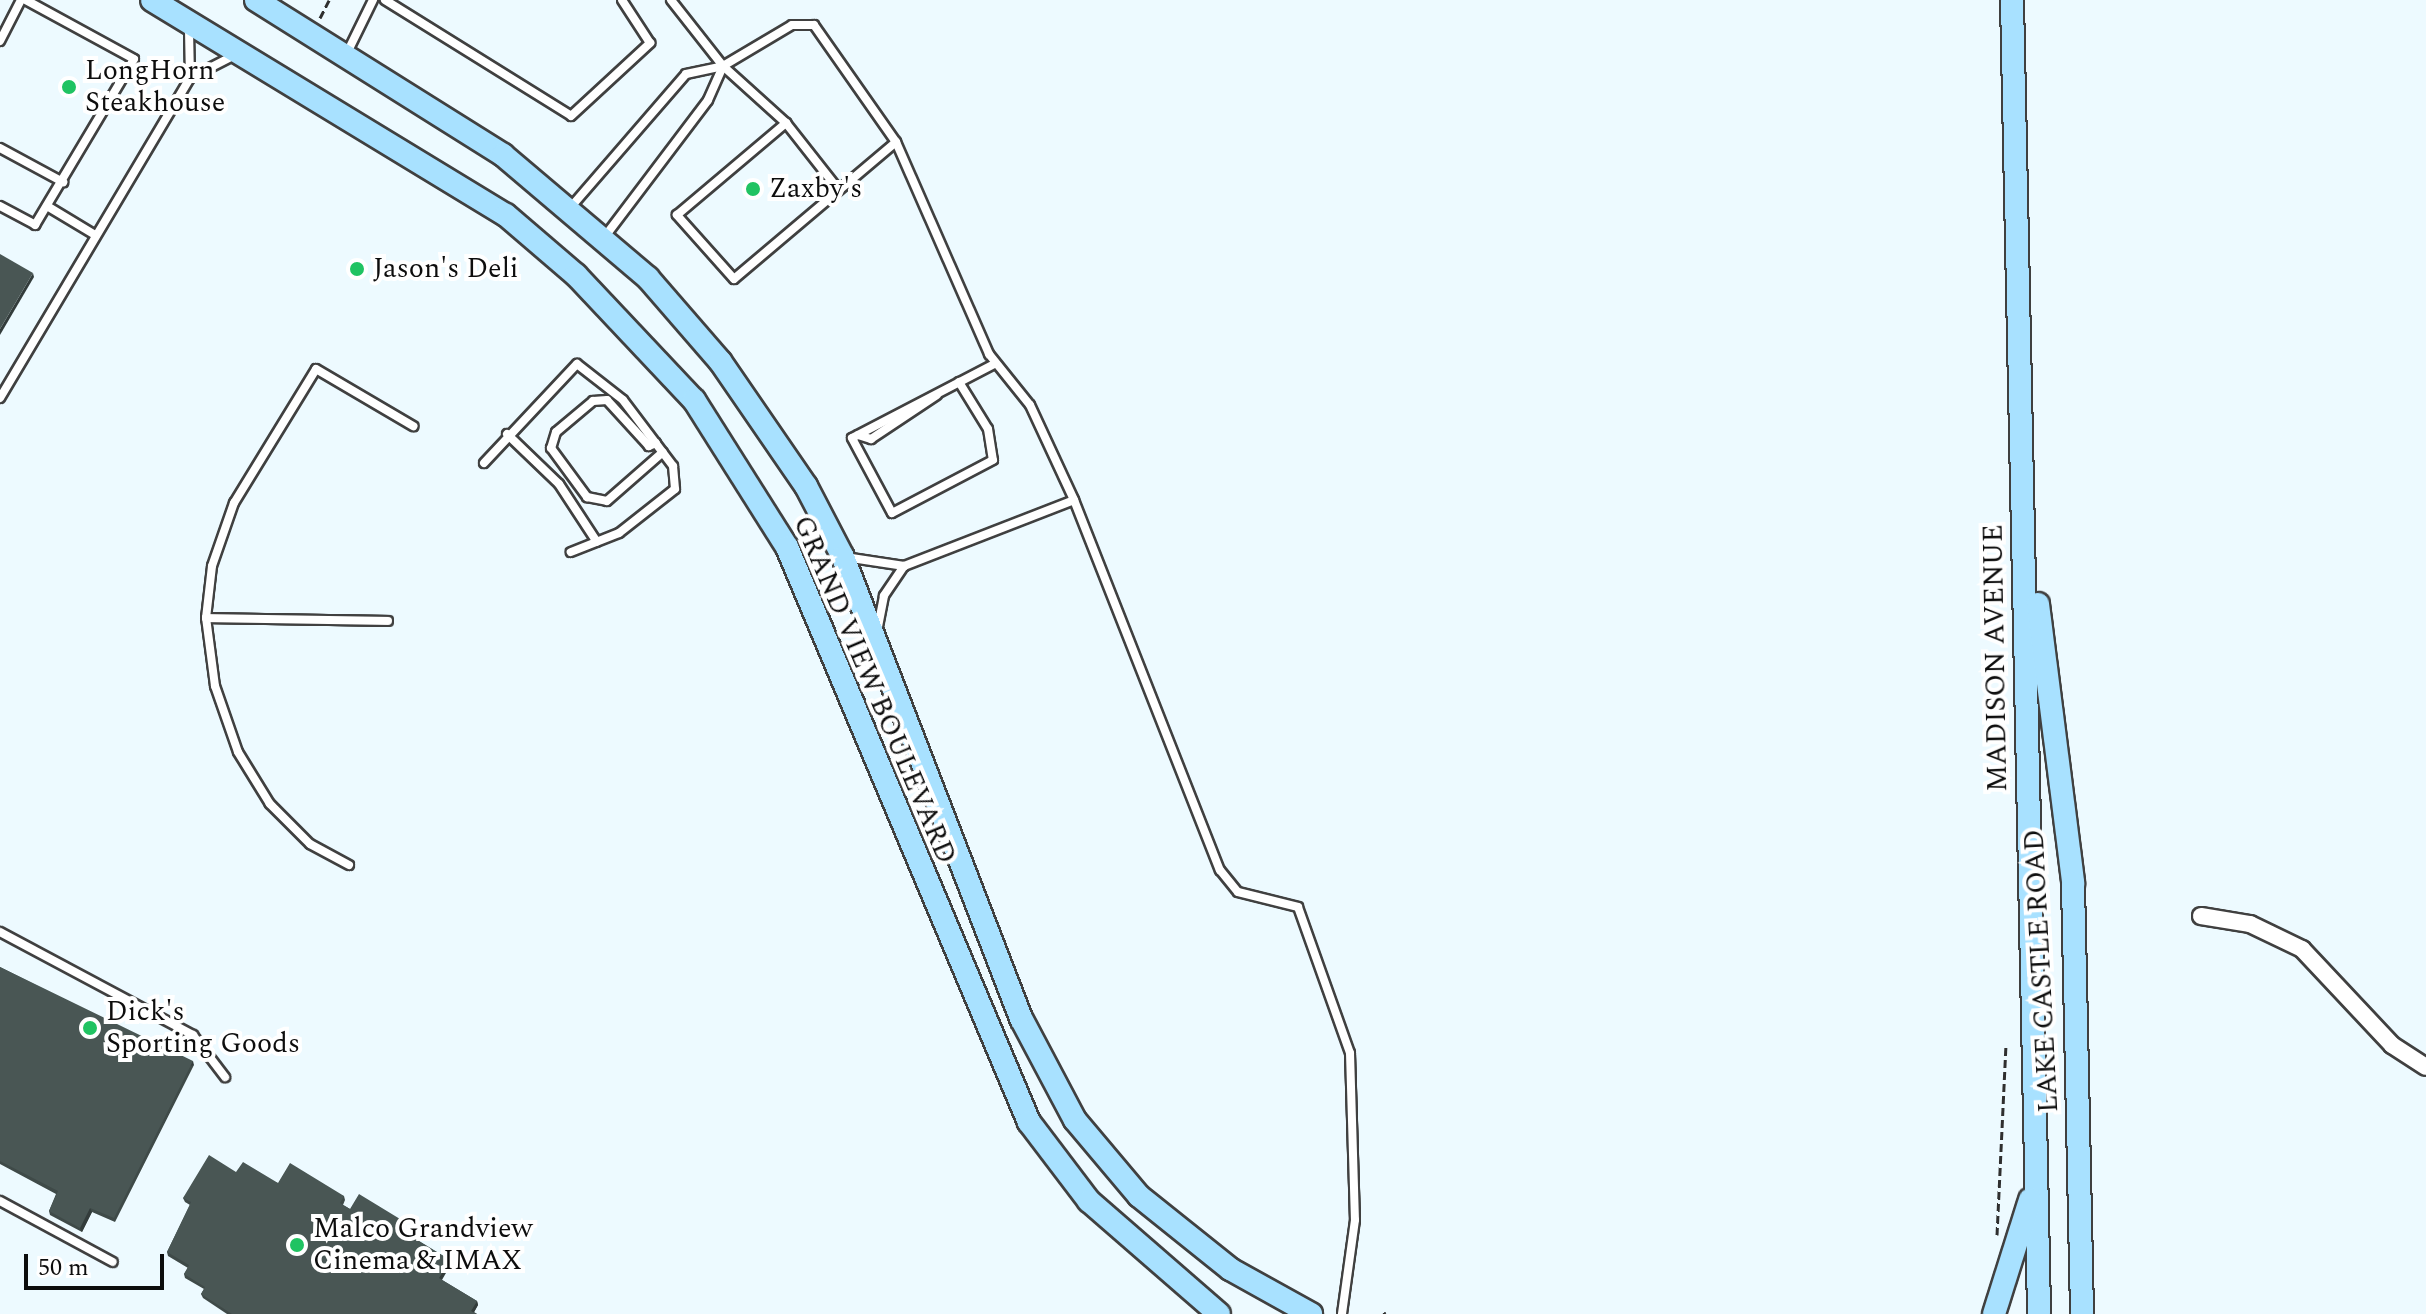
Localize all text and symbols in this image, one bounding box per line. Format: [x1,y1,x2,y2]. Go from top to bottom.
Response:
place label: LongHorn Steakhouse [85,54,225,120]
marker: LongHorn Steakhouse [60,78,78,96]
place label: Zaxby's [769,172,862,206]
marker: Zaxby's [744,180,762,198]
place label: Jason's Deli [373,252,519,286]
marker: Jason's Deli [348,260,366,278]
street label: GRAND VIEW BOULEVARD [785,511,963,869]
street label: MADISON AVENUE [1977,524,2015,792]
street label: LAKE CASTLE ROAD [2018,828,2066,1114]
place label: Dick's Sporting Goods [106,995,300,1061]
marker: Dick's Sporting Goods [81,1019,99,1037]
place label: Malco Grandview Cinema & IMAX [313,1212,533,1278]
marker: Malco Grandview Cinema & IMAX [288,1236,306,1254]
scale bar [28,1238,168,1288]
text: 50 m [38,1250,89,1286]

